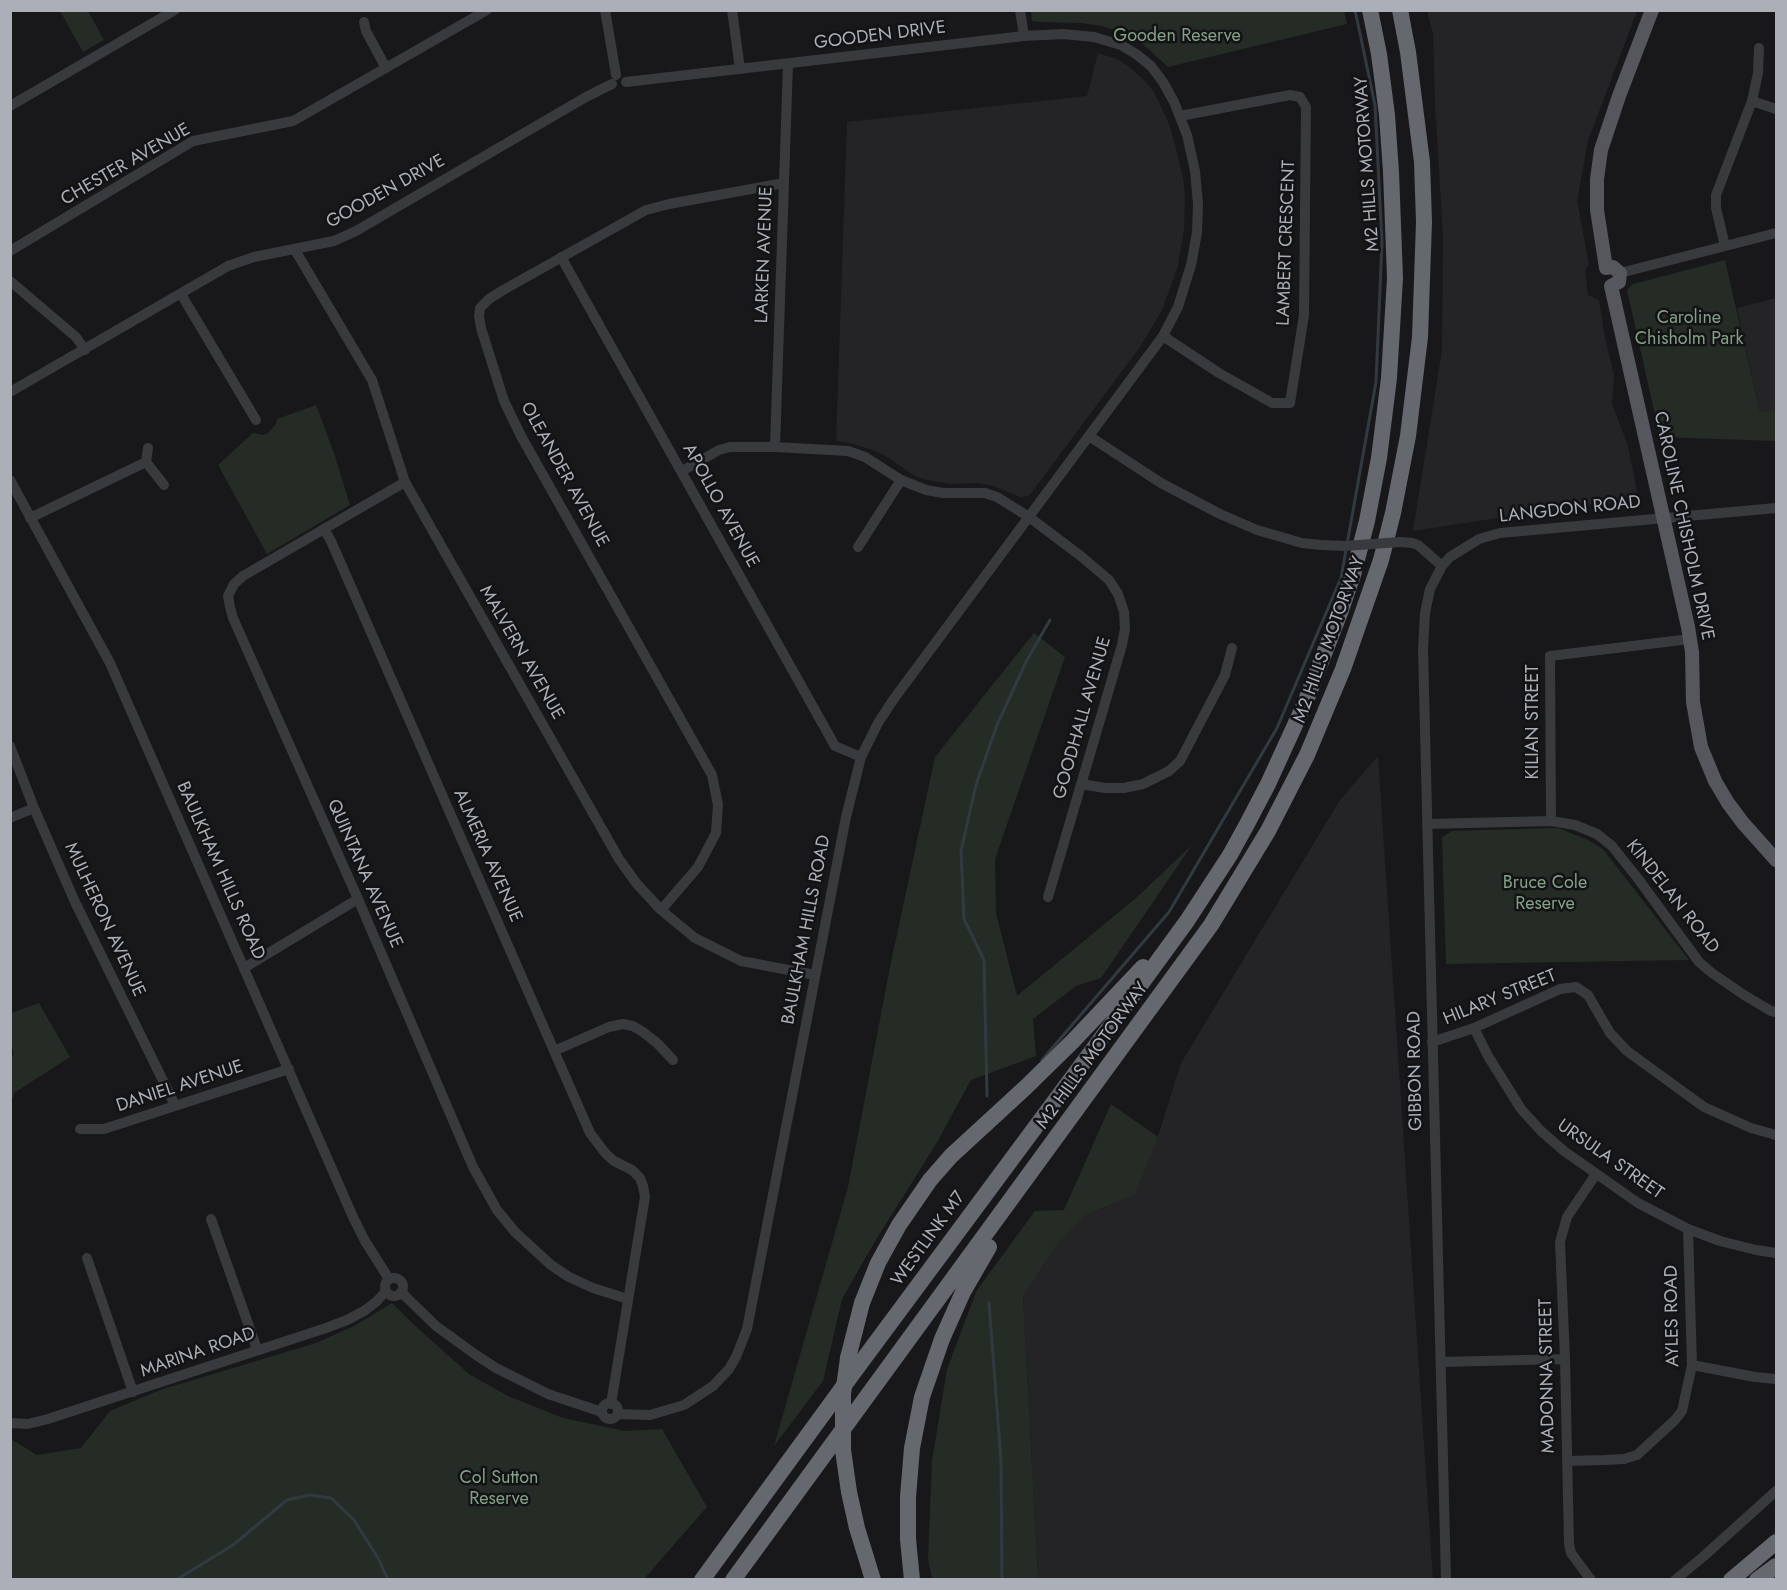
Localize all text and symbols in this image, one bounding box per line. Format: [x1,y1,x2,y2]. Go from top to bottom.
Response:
street label: GOODEN DRIVE [813,17,947,55]
park label: Gooden Reserve [1113,26,1241,48]
street label: M2 HILLS MOTORWAY [1351,76,1385,252]
street label: CHESTER AVENUE [58,119,194,211]
street label: GOODEN DRIVE [323,150,449,234]
street label: LAMBERT CRESCENT [1273,160,1301,326]
street label: LARKEN AVENUE [752,186,778,324]
park label: Caroline Chisholm Park [1635,308,1743,350]
street label: OLEANDER AVENUE [515,399,613,551]
street label: CAROLINE CHISHOLM DRIVE [1648,410,1718,642]
street label: APOLLO AVENUE [677,440,763,572]
street label: LANGDON ROAD [1498,492,1642,528]
street label: M2 HILLS MOTORWAY [1290,554,1370,726]
street label: MALVERN AVENUE [474,582,568,724]
street label: GOODHALL AVENUE [1049,634,1117,802]
street label: KILIAN STREET [1523,665,1545,779]
street label: BAULKHAM HILLS ROAD [171,779,269,963]
street label: ALMERIA AVENUE [448,786,526,926]
street label: QUINTANA AVENUE [321,796,407,952]
street label: BAULKHAM HILLS ROAD [778,833,836,1027]
street label: KINDELAN ROAD [1621,836,1723,958]
street label: MULHERON AVENUE [59,840,149,1000]
park label: Bruce Cole Reserve [1503,873,1587,916]
street label: HILARY STREET [1440,966,1560,1030]
street label: M2 HILLS MOTORWAY [1033,979,1153,1133]
street label: GIBBON ROAD [1404,1011,1428,1131]
street label: DANIEL AVENUE [114,1056,246,1118]
street label: URSULA STREET [1553,1115,1667,1205]
street label: WESTLINK M7 [887,1187,971,1291]
street label: AYLES ROAD [1661,1265,1685,1367]
street label: MADONNA STREET [1536,1299,1560,1453]
street label: MARINA ROAD [138,1323,258,1383]
park label: Col Sutton Reserve [460,1468,538,1510]

